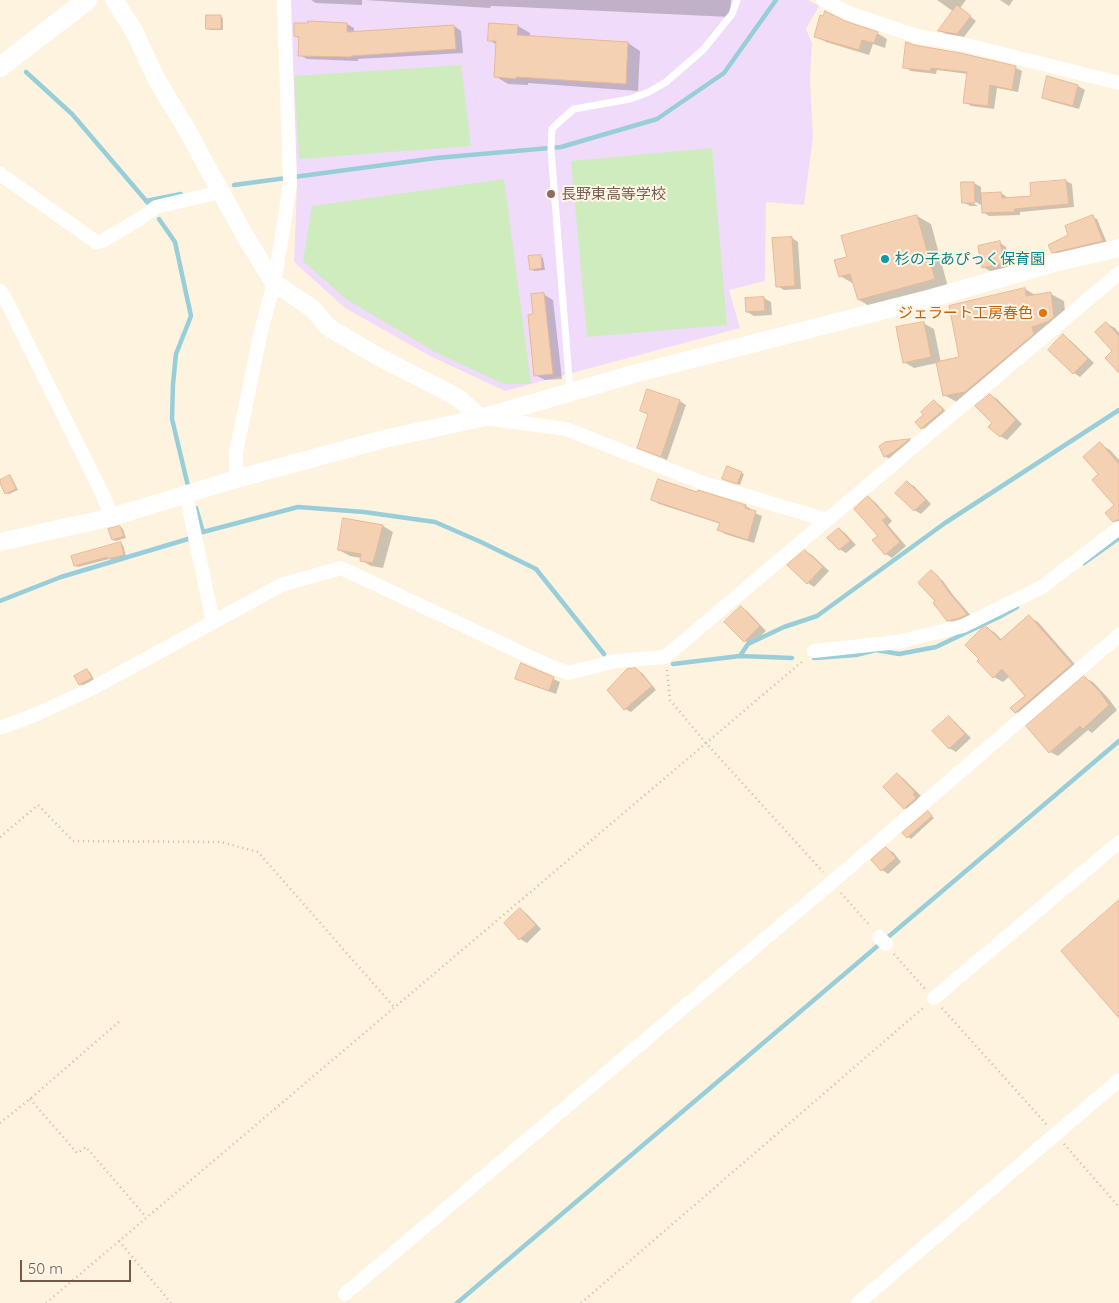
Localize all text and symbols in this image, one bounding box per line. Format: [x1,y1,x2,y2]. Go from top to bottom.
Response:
place label: 長野東高等学校 [561,185,666,203]
marker: 長野東高等学校 [545,188,557,200]
place label: 杉の子あぴっく保育園 [895,250,1045,268]
marker: 杉の子あぴっく保育園 [879,253,891,265]
place label: ジェラート工房春色 [898,304,1033,322]
marker: ジェラート工房春色 [1037,307,1049,319]
scale bar [22,1250,134,1282]
text: 50 m [28,1259,63,1278]

